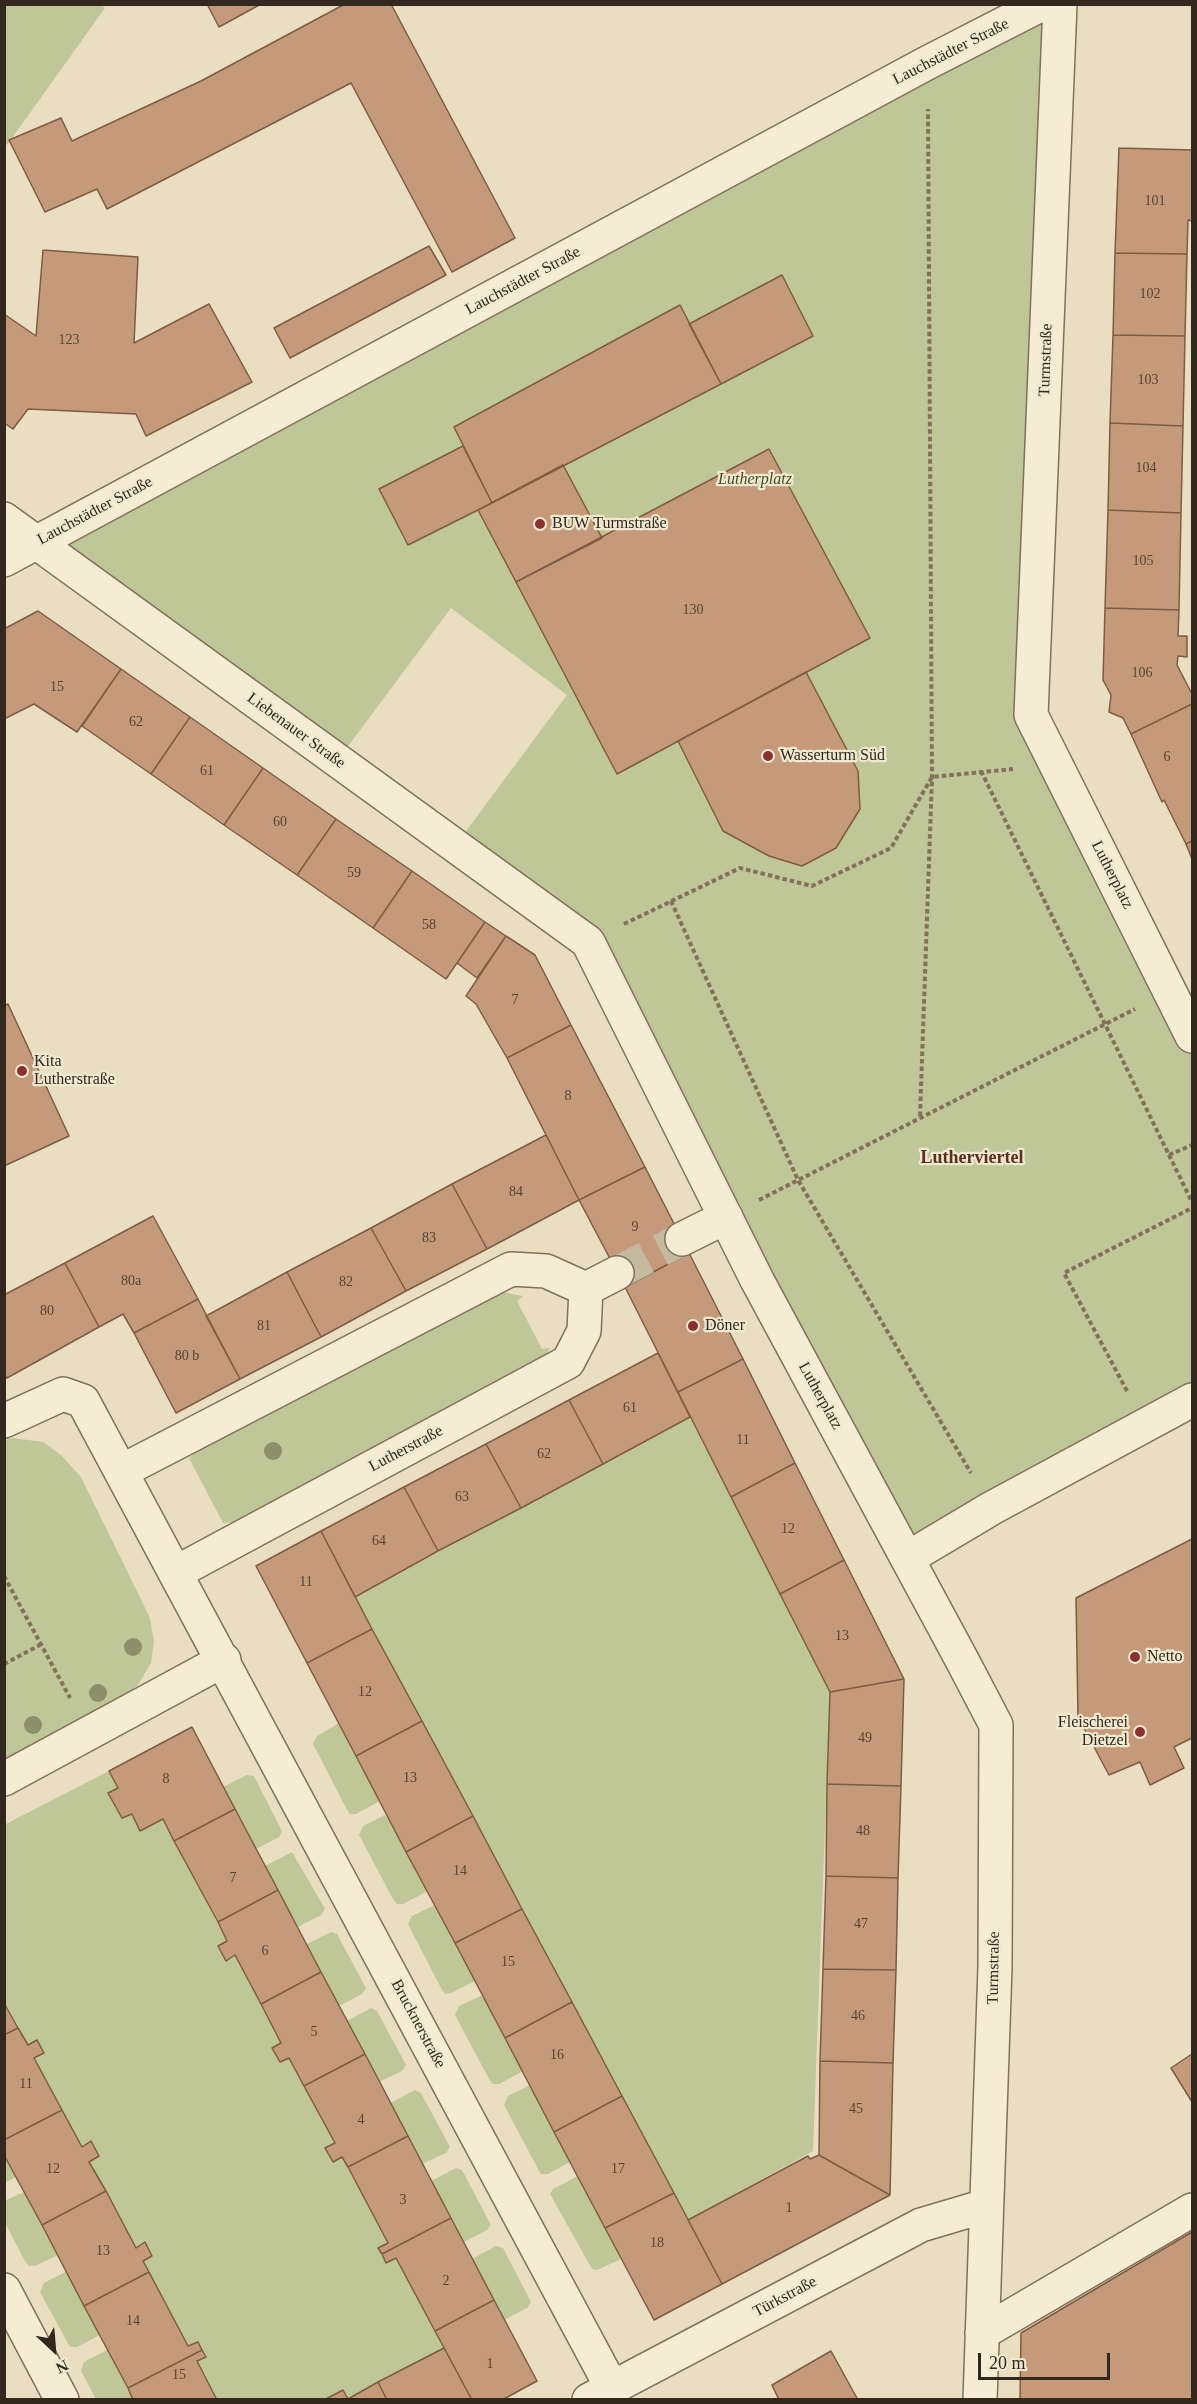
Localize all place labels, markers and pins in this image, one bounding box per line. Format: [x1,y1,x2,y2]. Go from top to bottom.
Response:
place label: BUW Turmstraße [552,514,667,534]
marker: BUW Turmstraße [533,517,547,531]
place label: Wasserturm Süd [780,746,885,766]
marker: Wasserturm Süd [761,749,775,763]
place label: Kita Lutherstraße [34,1052,115,1090]
marker: Kita Lutherstraße [15,1064,29,1078]
place label: Döner [705,1316,745,1336]
marker: Döner [686,1319,700,1333]
place label: Netto [1147,1647,1183,1667]
marker: Netto [1128,1650,1142,1664]
place label: Fleischerei Dietzel [1058,1713,1128,1751]
marker: Fleischerei Dietzel [1133,1725,1147,1739]

